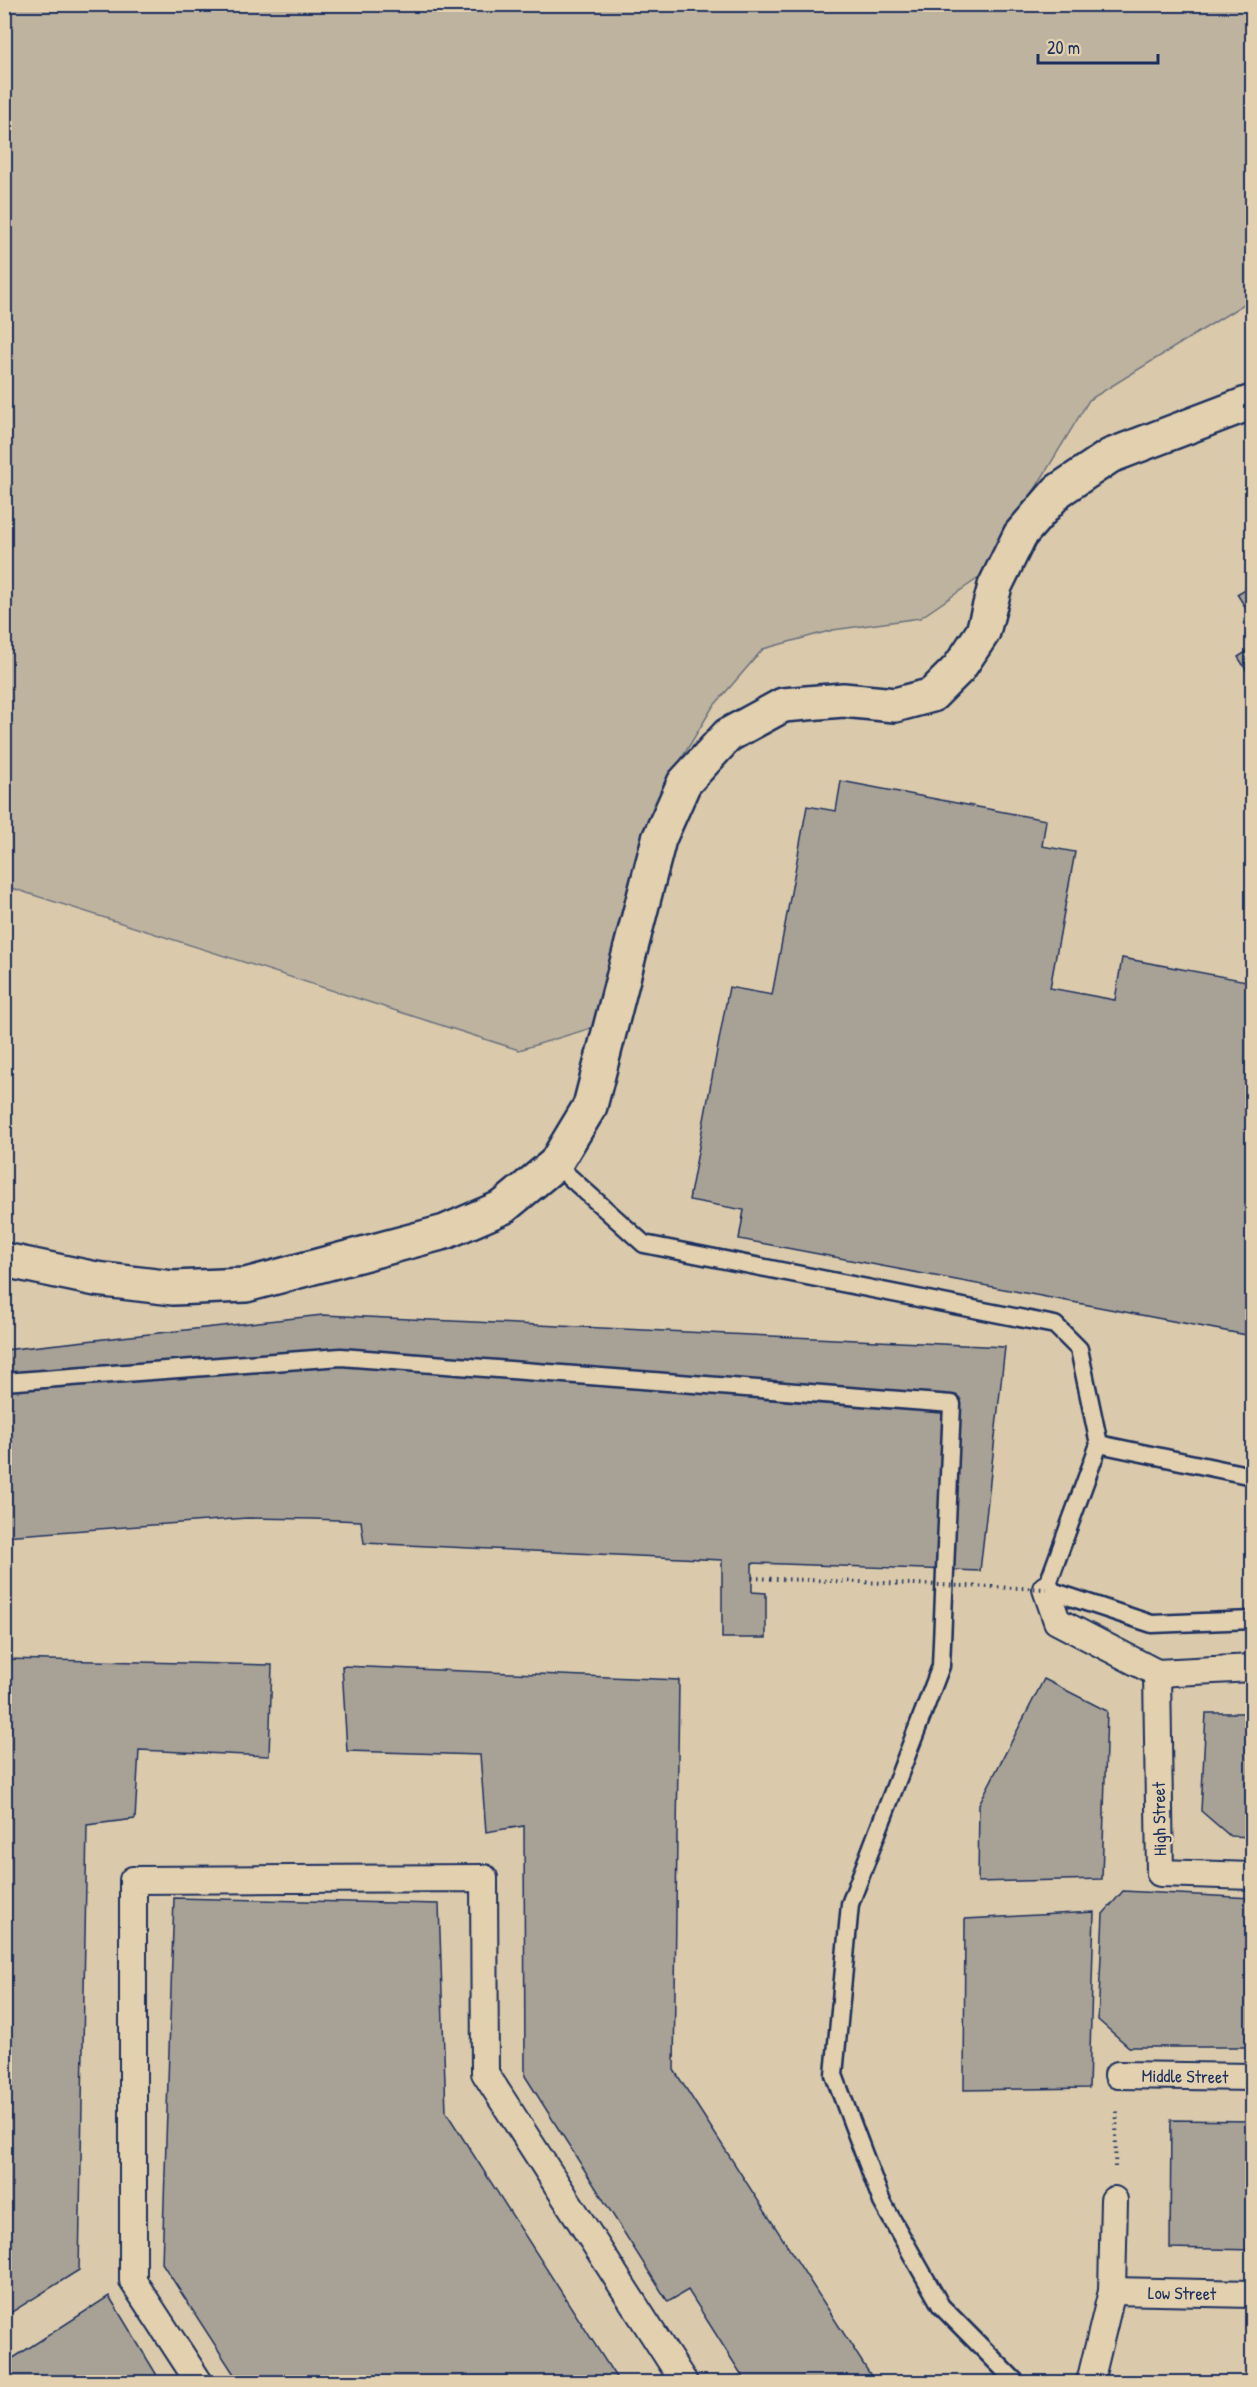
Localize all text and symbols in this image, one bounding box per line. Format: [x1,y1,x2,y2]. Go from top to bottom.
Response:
scale bar [1038,27,1158,65]
text: 20 m [1047,35,1080,60]
street label: High Street [1146,1781,1172,1856]
street label: Middle Street [1141,2063,1229,2089]
street label: Low Street [1148,2280,1217,2306]

